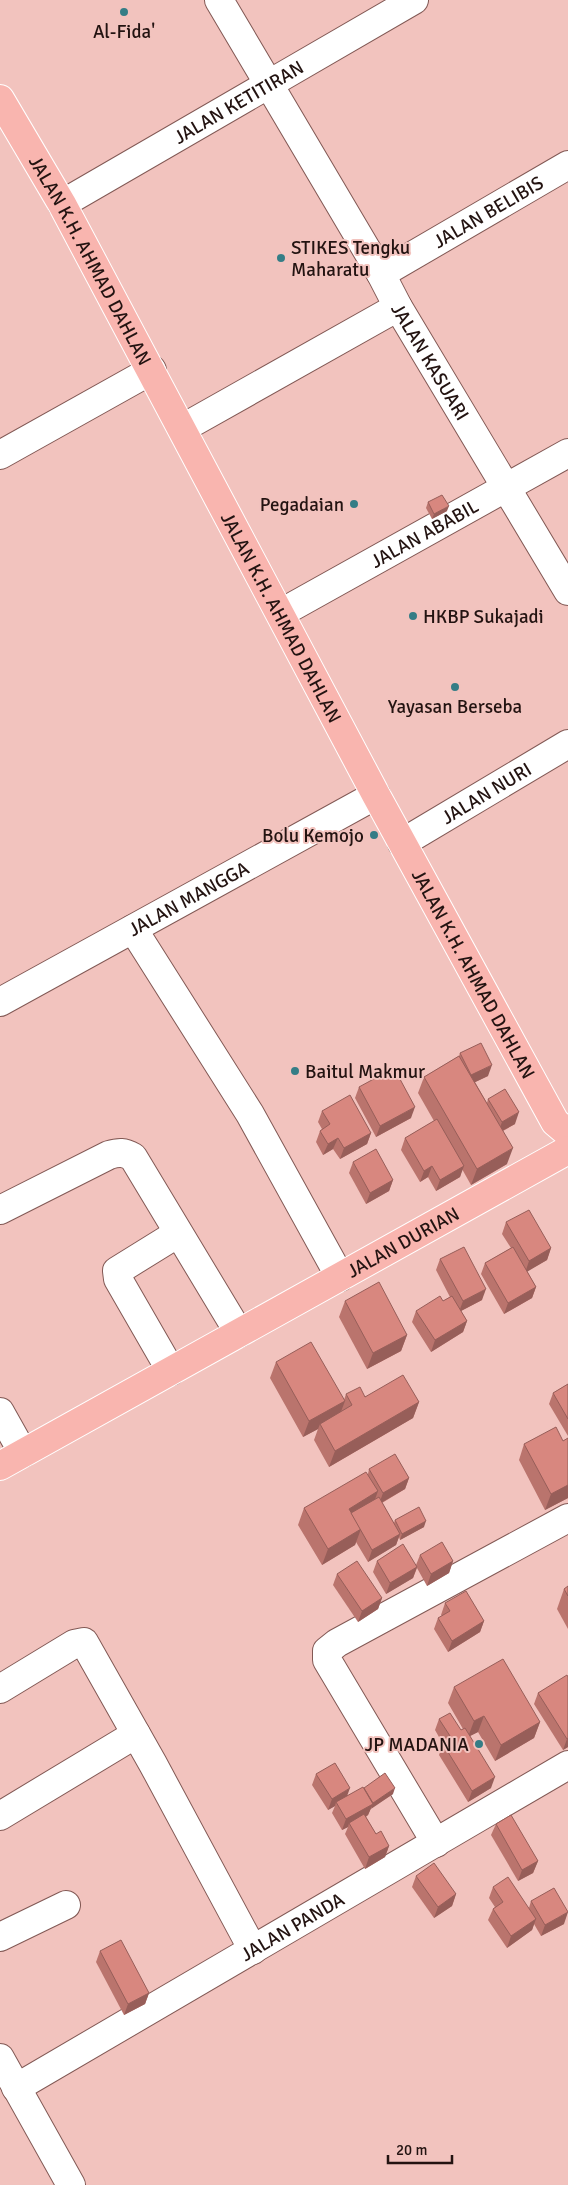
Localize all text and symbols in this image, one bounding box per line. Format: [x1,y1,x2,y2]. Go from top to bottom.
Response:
marker: Al-Fida' [118,6,130,18]
place label: Al-Fida' [93,20,155,44]
street label: JALAN KETITIRAN [170,56,308,150]
street label: JALAN K.H. AHMAD DAHLAN [23,151,157,370]
street label: JALAN BELIBIS [429,171,548,254]
place label: STIKES Tengku Maharatu [291,236,410,282]
marker: STIKES Tengku Maharatu [275,252,287,264]
street label: JALAN KASUARI [385,299,474,425]
place label: Pegadaian [260,493,344,517]
street label: JALAN ABABIL [367,494,483,574]
marker: Pegadaian [348,498,360,510]
street label: JALAN K.H. AHMAD DAHLAN [215,508,347,727]
place label: HKBP Sukajadi [423,605,544,629]
marker: HKBP Sukajadi [407,610,419,622]
marker: Yayasan Berseba [449,681,461,693]
place label: Yayasan Berseba [388,695,522,719]
street label: JALAN NURI [437,758,536,830]
place label: Bolu Kemojo [262,824,364,848]
marker: Bolu Kemojo [368,829,380,841]
street label: JALAN MANGGA [124,856,254,942]
street label: JALAN K.H. AHMAD DAHLAN [406,865,540,1083]
place label: Baitul Makmur [305,1060,425,1084]
marker: Baitul Makmur [289,1065,301,1077]
street label: JALAN DURIAN [343,1202,464,1284]
place label: JP MADANIA [365,1733,469,1757]
marker: JP MADANIA [473,1738,485,1750]
street label: JALAN PANDA [237,1887,349,1967]
scale bar [388,2132,452,2164]
text: 20 m [396,2141,427,2159]

